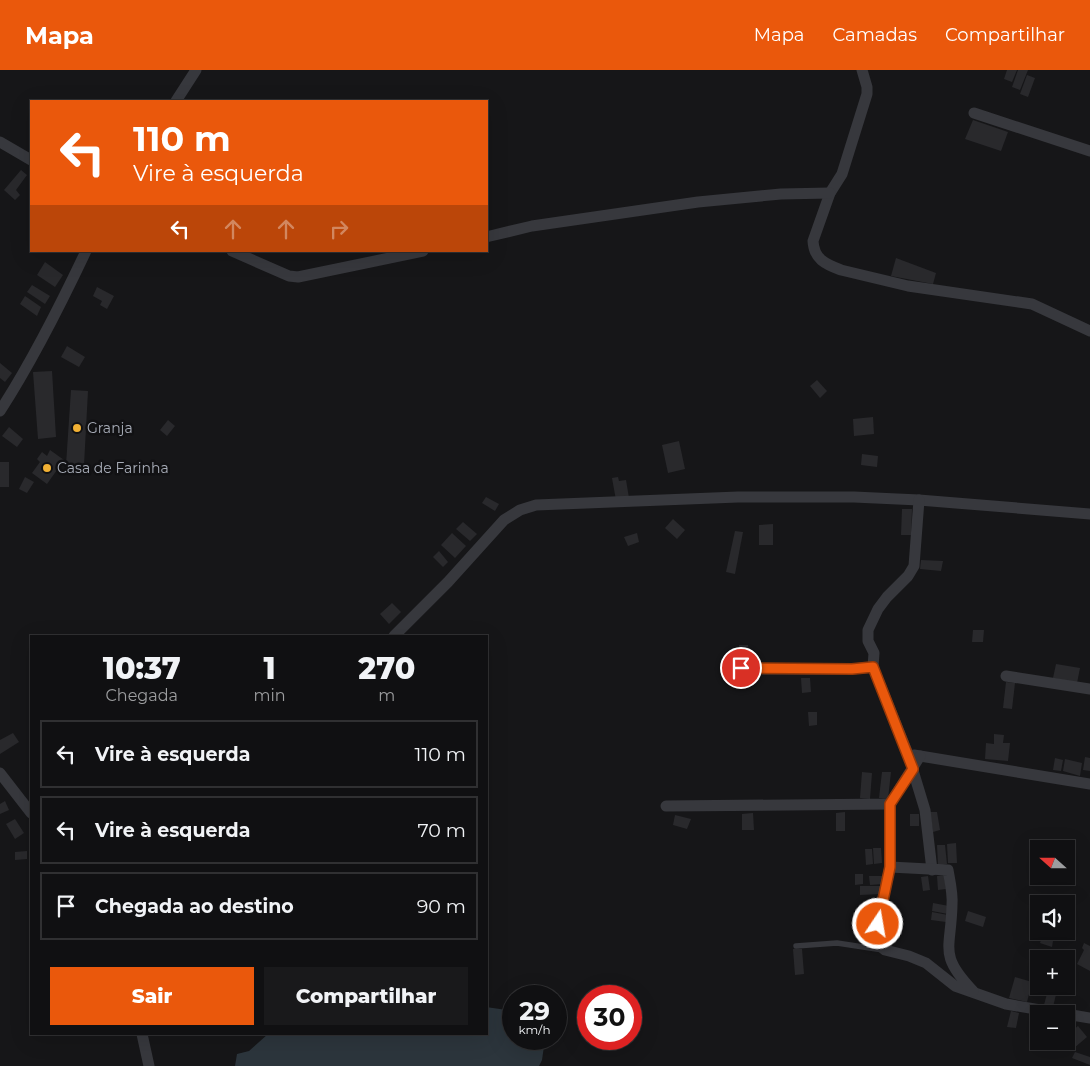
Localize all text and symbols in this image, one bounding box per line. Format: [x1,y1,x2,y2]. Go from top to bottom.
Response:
text: Mapa [25,21,94,50]
text: Mapa [754,24,804,46]
text: Camadas [832,24,917,46]
text: Compartilhar [945,24,1065,46]
text: 110 m [133,117,231,160]
icon: left [50,120,115,185]
text: Vire à esquerda [133,160,304,187]
icon: left [166,215,194,243]
icon: ahead [219,215,247,243]
icon: ahead [272,215,300,243]
icon: right [325,215,353,243]
place label: Granja [87,419,133,437]
marker: Granja [71,422,83,434]
place label: Casa de Farinha [57,459,169,477]
marker: Casa de Farinha [41,462,53,474]
pin [720,647,762,689]
text: 10:37 [103,650,181,687]
text: 1 [263,650,276,687]
text: 270 [358,650,415,687]
icon: arrive [727,654,755,682]
text: Chegada [106,686,178,705]
text: min [254,686,286,705]
text: m [378,686,395,705]
icon: left [52,740,80,768]
text: Vire à esquerda [95,743,250,766]
text: 110 m [415,743,466,766]
icon: left [52,816,80,844]
text: Vire à esquerda [95,819,250,842]
text: 70 m [417,819,466,842]
north arrow [1030,840,1075,885]
map controls [1030,840,1075,1050]
icon: arrive [52,892,80,920]
text: Chegada ao destino [95,895,294,918]
text: 90 m [417,895,466,918]
button: sound [1030,895,1075,940]
position arrow [851,897,903,949]
button: + [1030,950,1075,995]
button: Sair [50,967,254,1025]
button: Compartilhar [264,967,468,1025]
speed limit sign: 30 [577,985,642,1050]
text: 29 [519,996,550,1026]
button: − [1030,1005,1075,1050]
text: km/h [518,1022,551,1037]

